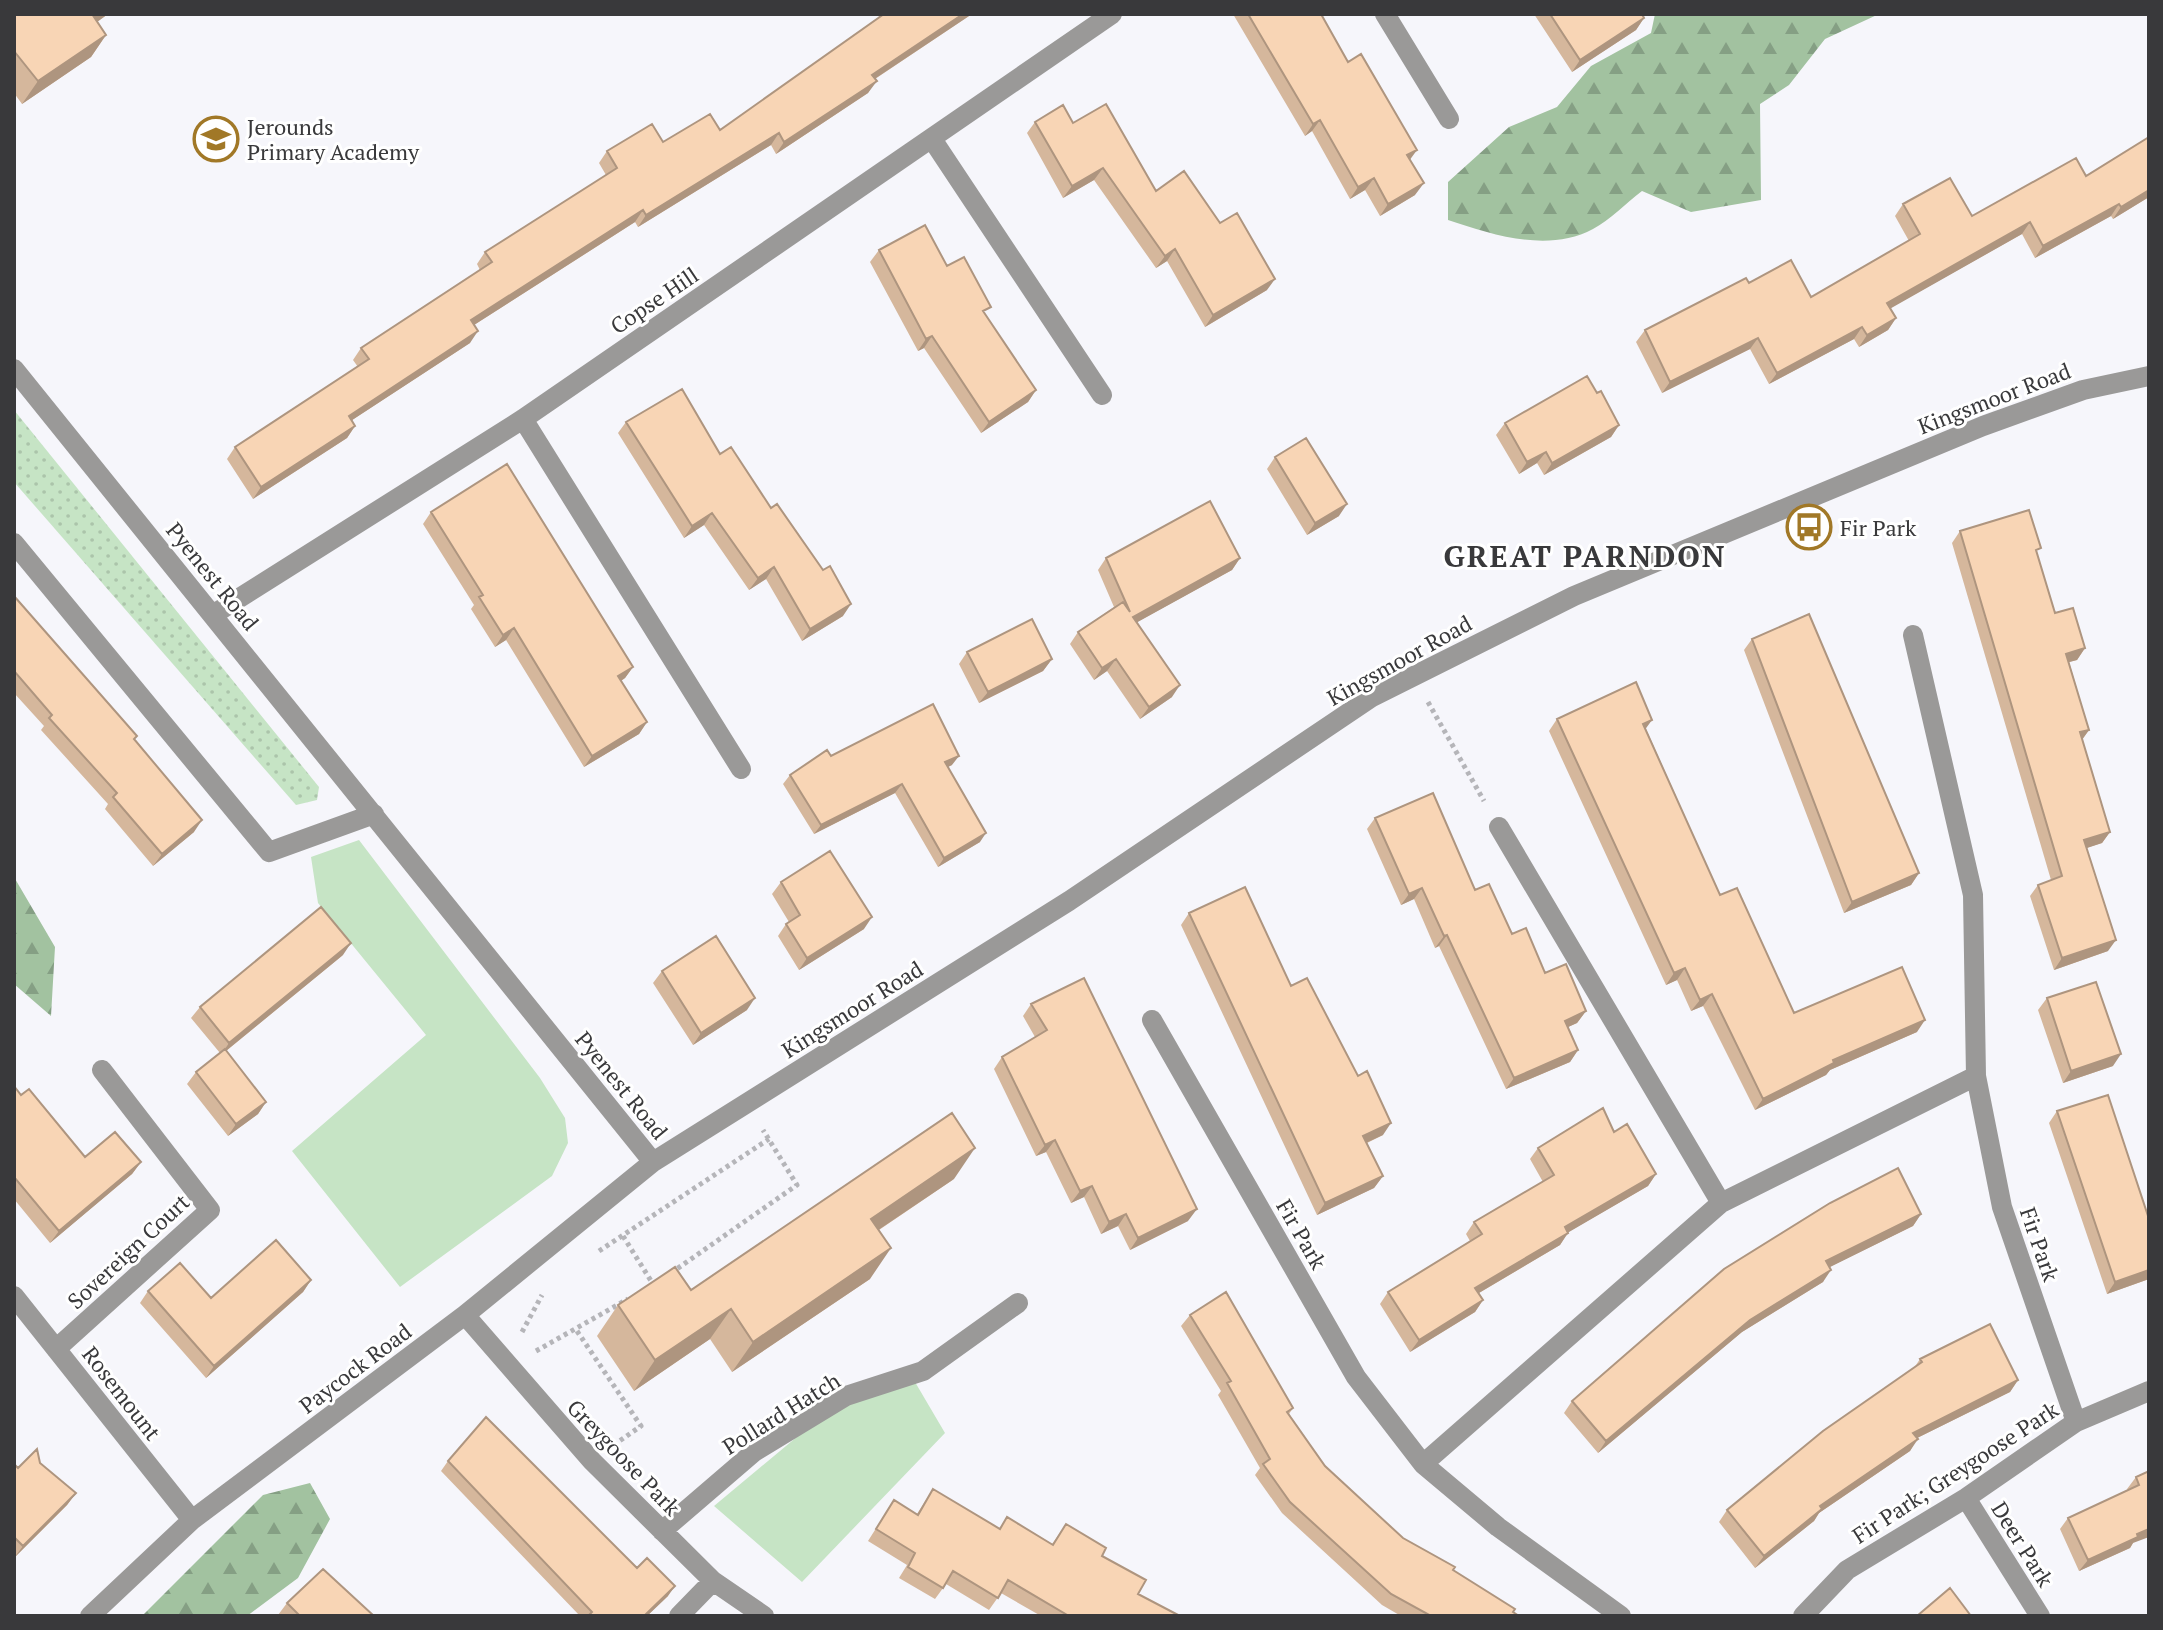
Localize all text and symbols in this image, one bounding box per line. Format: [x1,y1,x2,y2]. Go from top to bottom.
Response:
place label: Jerounds Primary Academy [247,112,420,166]
school or university icon: Jerounds Primary Academy [192,115,240,163]
street label: Copse Hill [604,260,704,340]
street label: Kingsmoor Road [1914,356,2074,440]
bus stop icon: Fir Park [1785,503,1833,551]
place label: Fir Park [1840,513,1917,542]
street label: Pyenest Road [160,516,266,636]
district label: GREAT PARNDON [1443,536,1727,576]
street label: Kingsmoor Road [1321,608,1477,712]
street label: Kingsmoor Road [776,954,928,1064]
street label: Pyenest Road [569,1025,675,1145]
street label: Sovereign Court [61,1187,195,1315]
street label: Fir Park [1270,1194,1334,1275]
street label: Fir Park [2014,1203,2066,1285]
street label: Paycock Road [293,1316,417,1420]
street label: Rosemount [76,1340,168,1446]
street label: Pollard Hatch [717,1365,845,1461]
street label: Greygoose Park [561,1393,687,1522]
street label: Fir Park; Greygoose Park [1847,1394,2064,1549]
street label: Deer Park [1985,1496,2061,1593]

